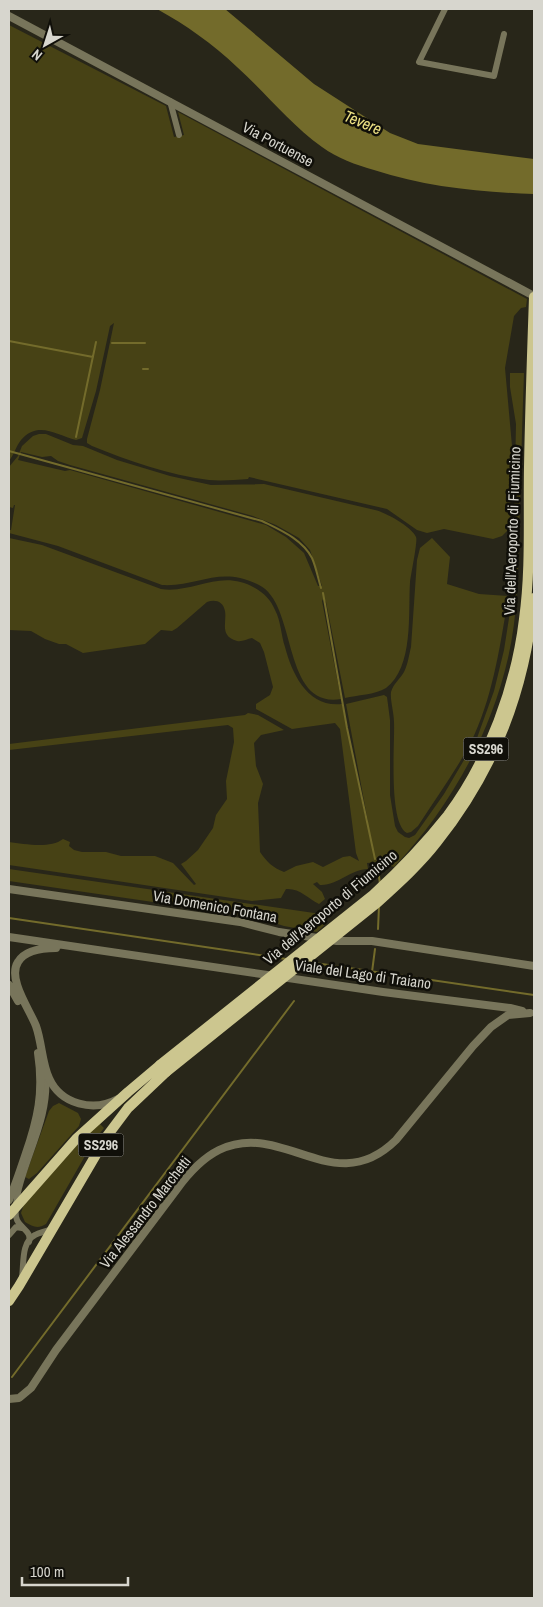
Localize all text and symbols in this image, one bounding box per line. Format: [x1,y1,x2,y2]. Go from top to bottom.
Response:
north arrow [20,20,70,70]
text: N [28,45,46,65]
water label: Tevere [341,104,385,140]
street label: Via Portuense [239,116,317,172]
street label: Via dell'Aeroporto di Fiumicino [499,446,525,616]
road number: SS296 [464,738,508,761]
street label: Via dell'Aeroporto di Fiumicino [259,845,402,969]
street label: Via Domenico Fontana [151,885,279,927]
street label: Viale del Lago di Traiano [294,954,433,994]
road number: SS296 [78,1134,124,1156]
street label: Via Alessandro Marchetti [94,1151,196,1273]
scale bar [22,1554,129,1586]
text: 100 m [30,1561,64,1582]

